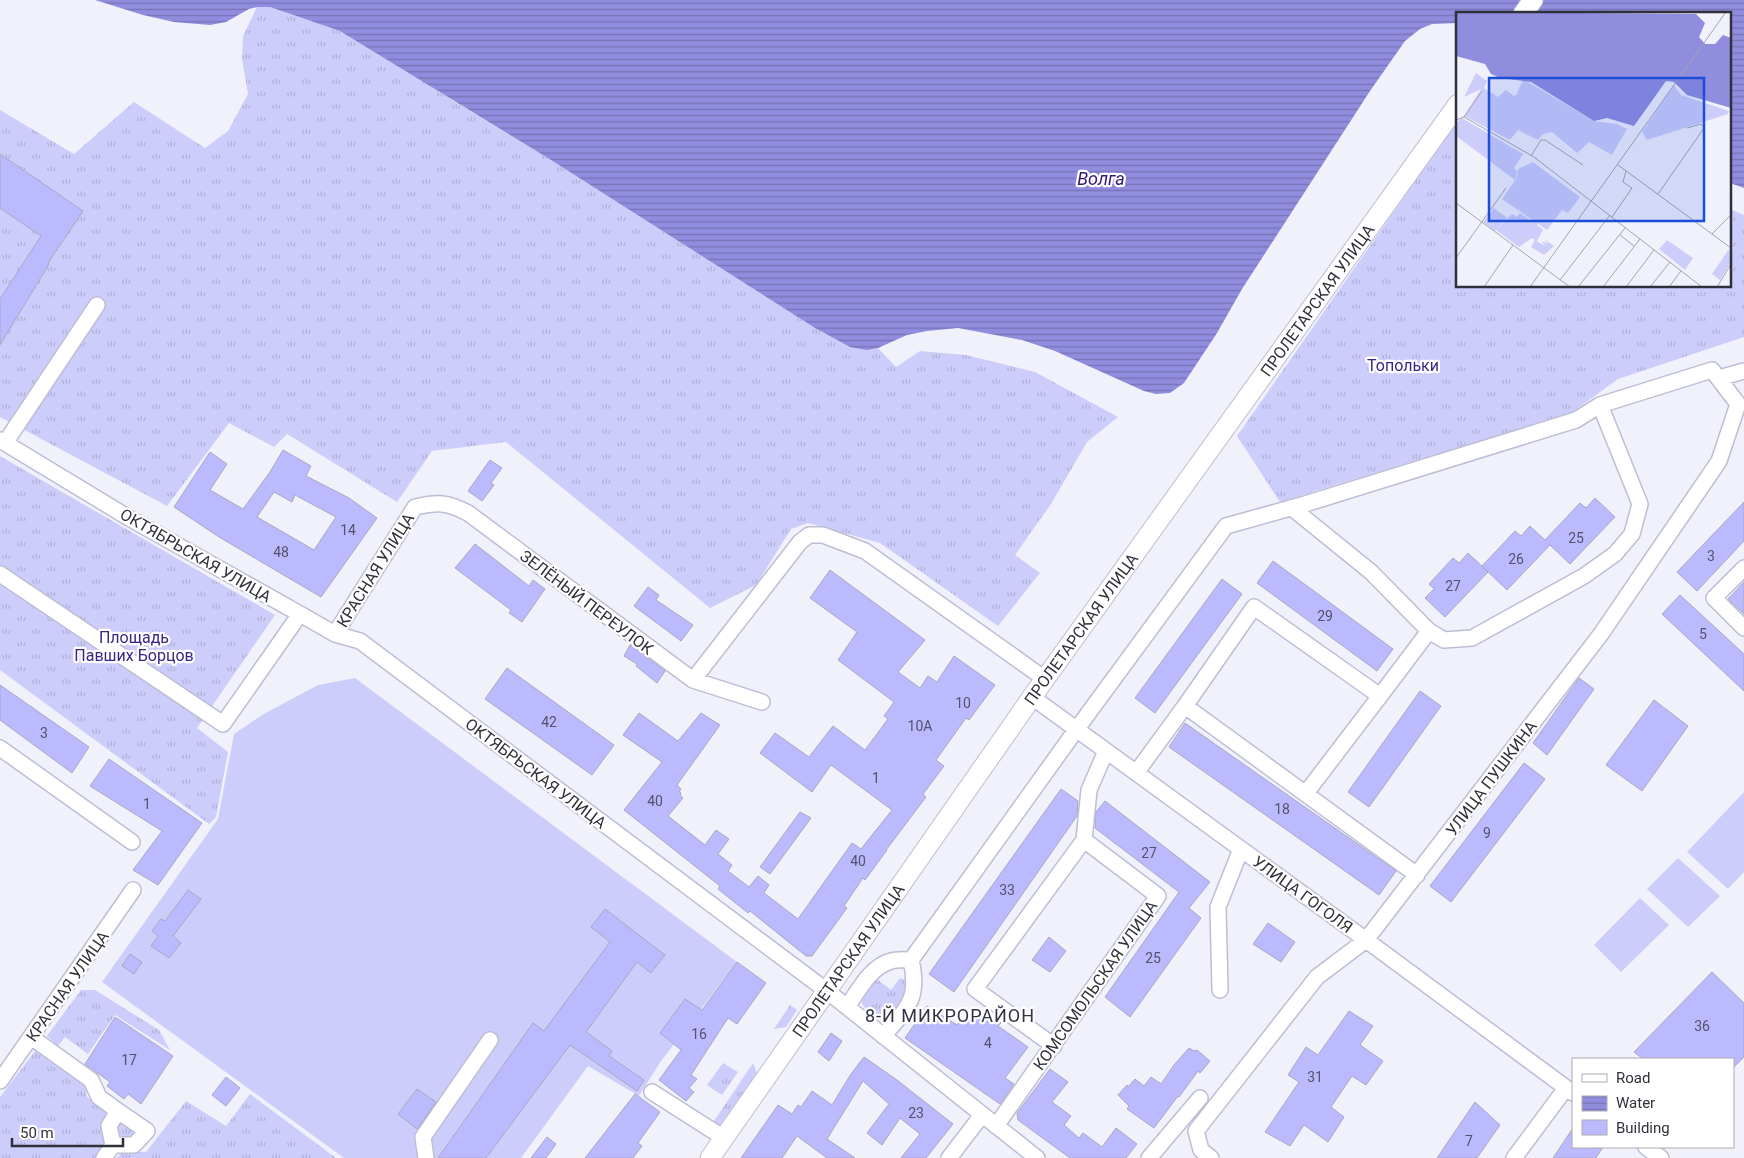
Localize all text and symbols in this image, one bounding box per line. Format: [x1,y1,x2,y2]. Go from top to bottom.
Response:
inset map [1456,12,1732,288]
water label: Волга [1077,168,1125,189]
street label: ПРОЛЕТАРСКАЯ УЛИЦА [1257,220,1379,380]
park label: Топольки [1367,356,1439,375]
street label: ОКТЯБРЬСКАЯ УЛИЦА [117,504,275,607]
street label: КРАСНАЯ УЛИЦА [333,509,418,631]
house number: 14 [340,522,356,538]
house number: 25 [1568,530,1584,546]
house number: 48 [273,544,289,560]
street label: ЗЕЛЁНЫЙ ПЕРЕУЛОК [516,546,658,659]
house number: 3 [1707,548,1715,564]
street label: ПРОЛЕТАРСКАЯ УЛИЦА [1020,549,1142,709]
house number: 26 [1508,551,1524,567]
house number: 27 [1445,578,1461,594]
house number: 29 [1317,608,1333,624]
house number: 5 [1699,626,1707,642]
park label: Площадь Павших Борцов [74,628,194,665]
house number: 10 [955,695,971,711]
street label: ОКТЯБРЬСКАЯ УЛИЦА [462,714,610,833]
house number: 42 [541,714,557,730]
street label: УЛИЦА ПУШКИНА [1442,717,1541,839]
house number: 10А [908,718,932,734]
house number: 3 [40,725,48,741]
house number: 1 [872,770,880,786]
house number: 40 [647,793,663,809]
house number: 1 [143,796,151,812]
house number: 18 [1274,801,1290,817]
house number: 9 [1483,825,1491,841]
house number: 27 [1141,845,1157,861]
street label: УЛИЦА ГОГОЛЯ [1249,852,1356,937]
house number: 40 [850,853,866,869]
street label: ПРОЛЕТАРСКАЯ УЛИЦА [788,880,909,1041]
house number: 33 [999,882,1015,898]
street label: КОМСОМОЛЬСКАЯ УЛИЦА [1030,896,1162,1074]
street label: КРАСНАЯ УЛИЦА [22,927,113,1045]
house number: 25 [1145,950,1161,966]
district label: 8-Й МИКРОРАЙОН [865,1005,1035,1026]
house number: 36 [1694,1018,1710,1034]
house number: 16 [691,1026,707,1042]
house number: 4 [984,1035,992,1051]
house number: 17 [121,1052,137,1068]
legend [1572,1058,1734,1148]
house number: 31 [1307,1069,1323,1085]
text: Road [1616,1069,1650,1087]
text: Water [1616,1094,1655,1112]
house number: 23 [908,1105,924,1121]
scale bar [12,1116,124,1148]
text: Building [1616,1119,1670,1137]
text: 50 m [20,1124,54,1142]
house number: 7 [1465,1133,1473,1149]

